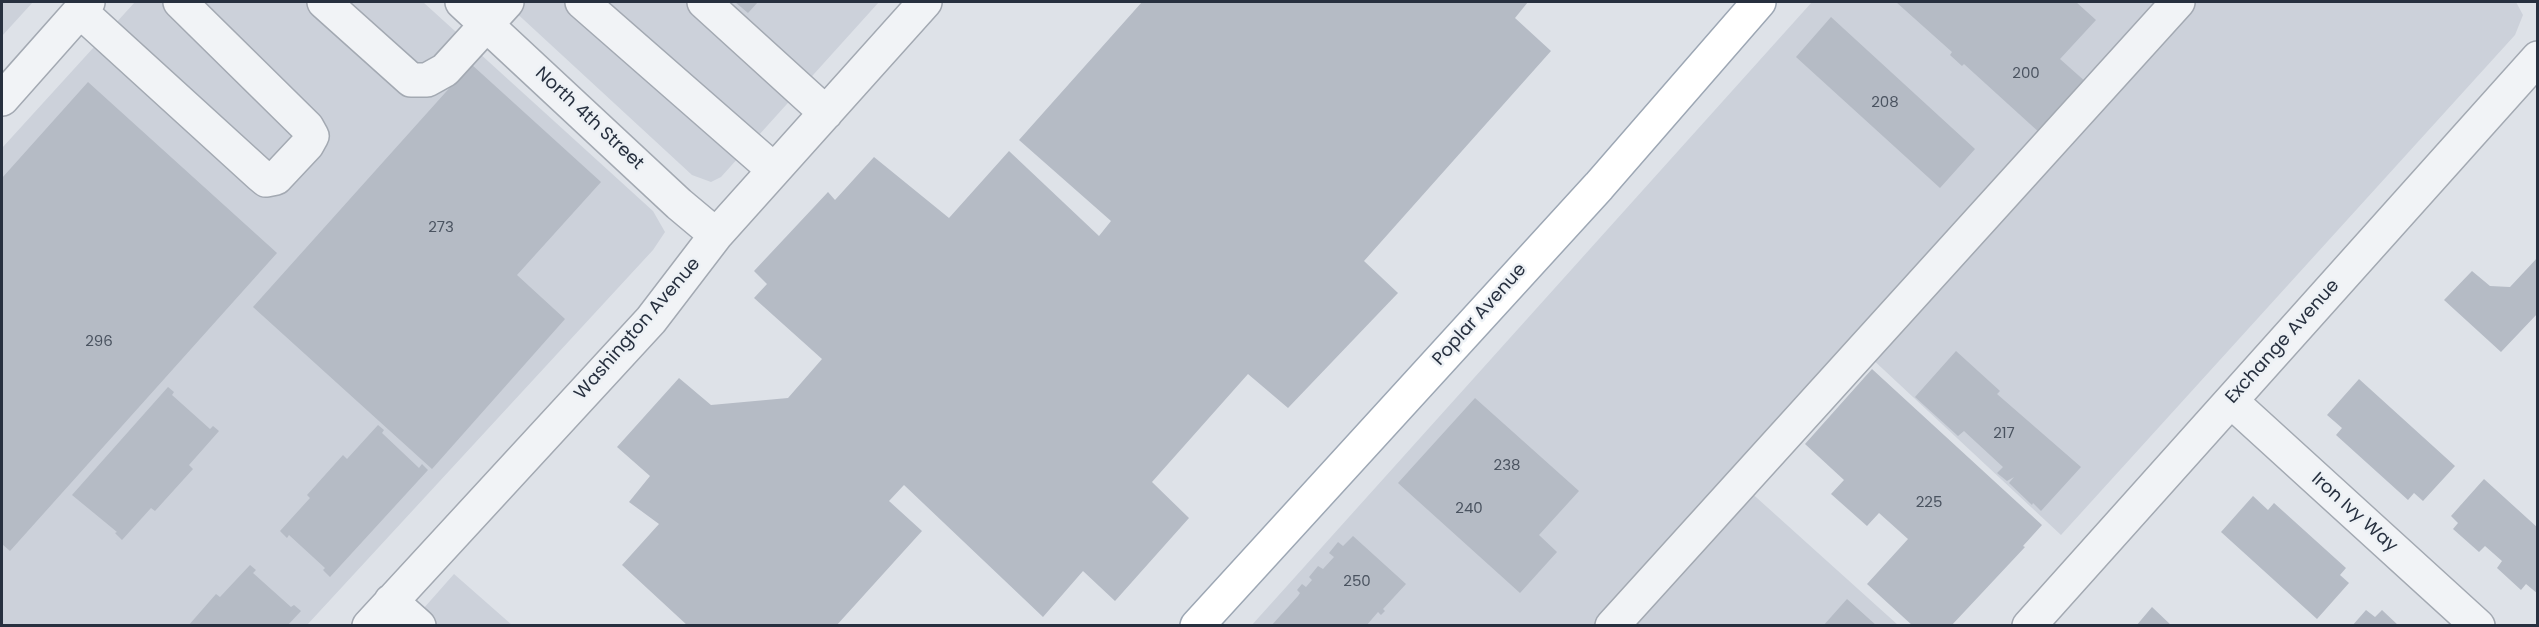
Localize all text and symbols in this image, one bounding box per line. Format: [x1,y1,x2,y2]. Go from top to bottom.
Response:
street label: North 4th Street [530,63,648,175]
house number: 200 [2012,65,2040,83]
house number: 208 [1871,94,1899,112]
house number: 273 [428,219,454,237]
street label: Washington Avenue [571,254,705,404]
street label: Poplar Avenue [1429,260,1531,370]
street label: Exchange Avenue [2222,275,2344,409]
house number: 296 [85,333,113,351]
house number: 217 [1993,425,2015,443]
house number: 238 [1494,457,1520,475]
street label: Iron Ivy Way [2307,469,2401,557]
house number: 225 [1916,494,1942,512]
house number: 240 [1455,500,1483,518]
house number: 250 [1343,573,1371,591]

